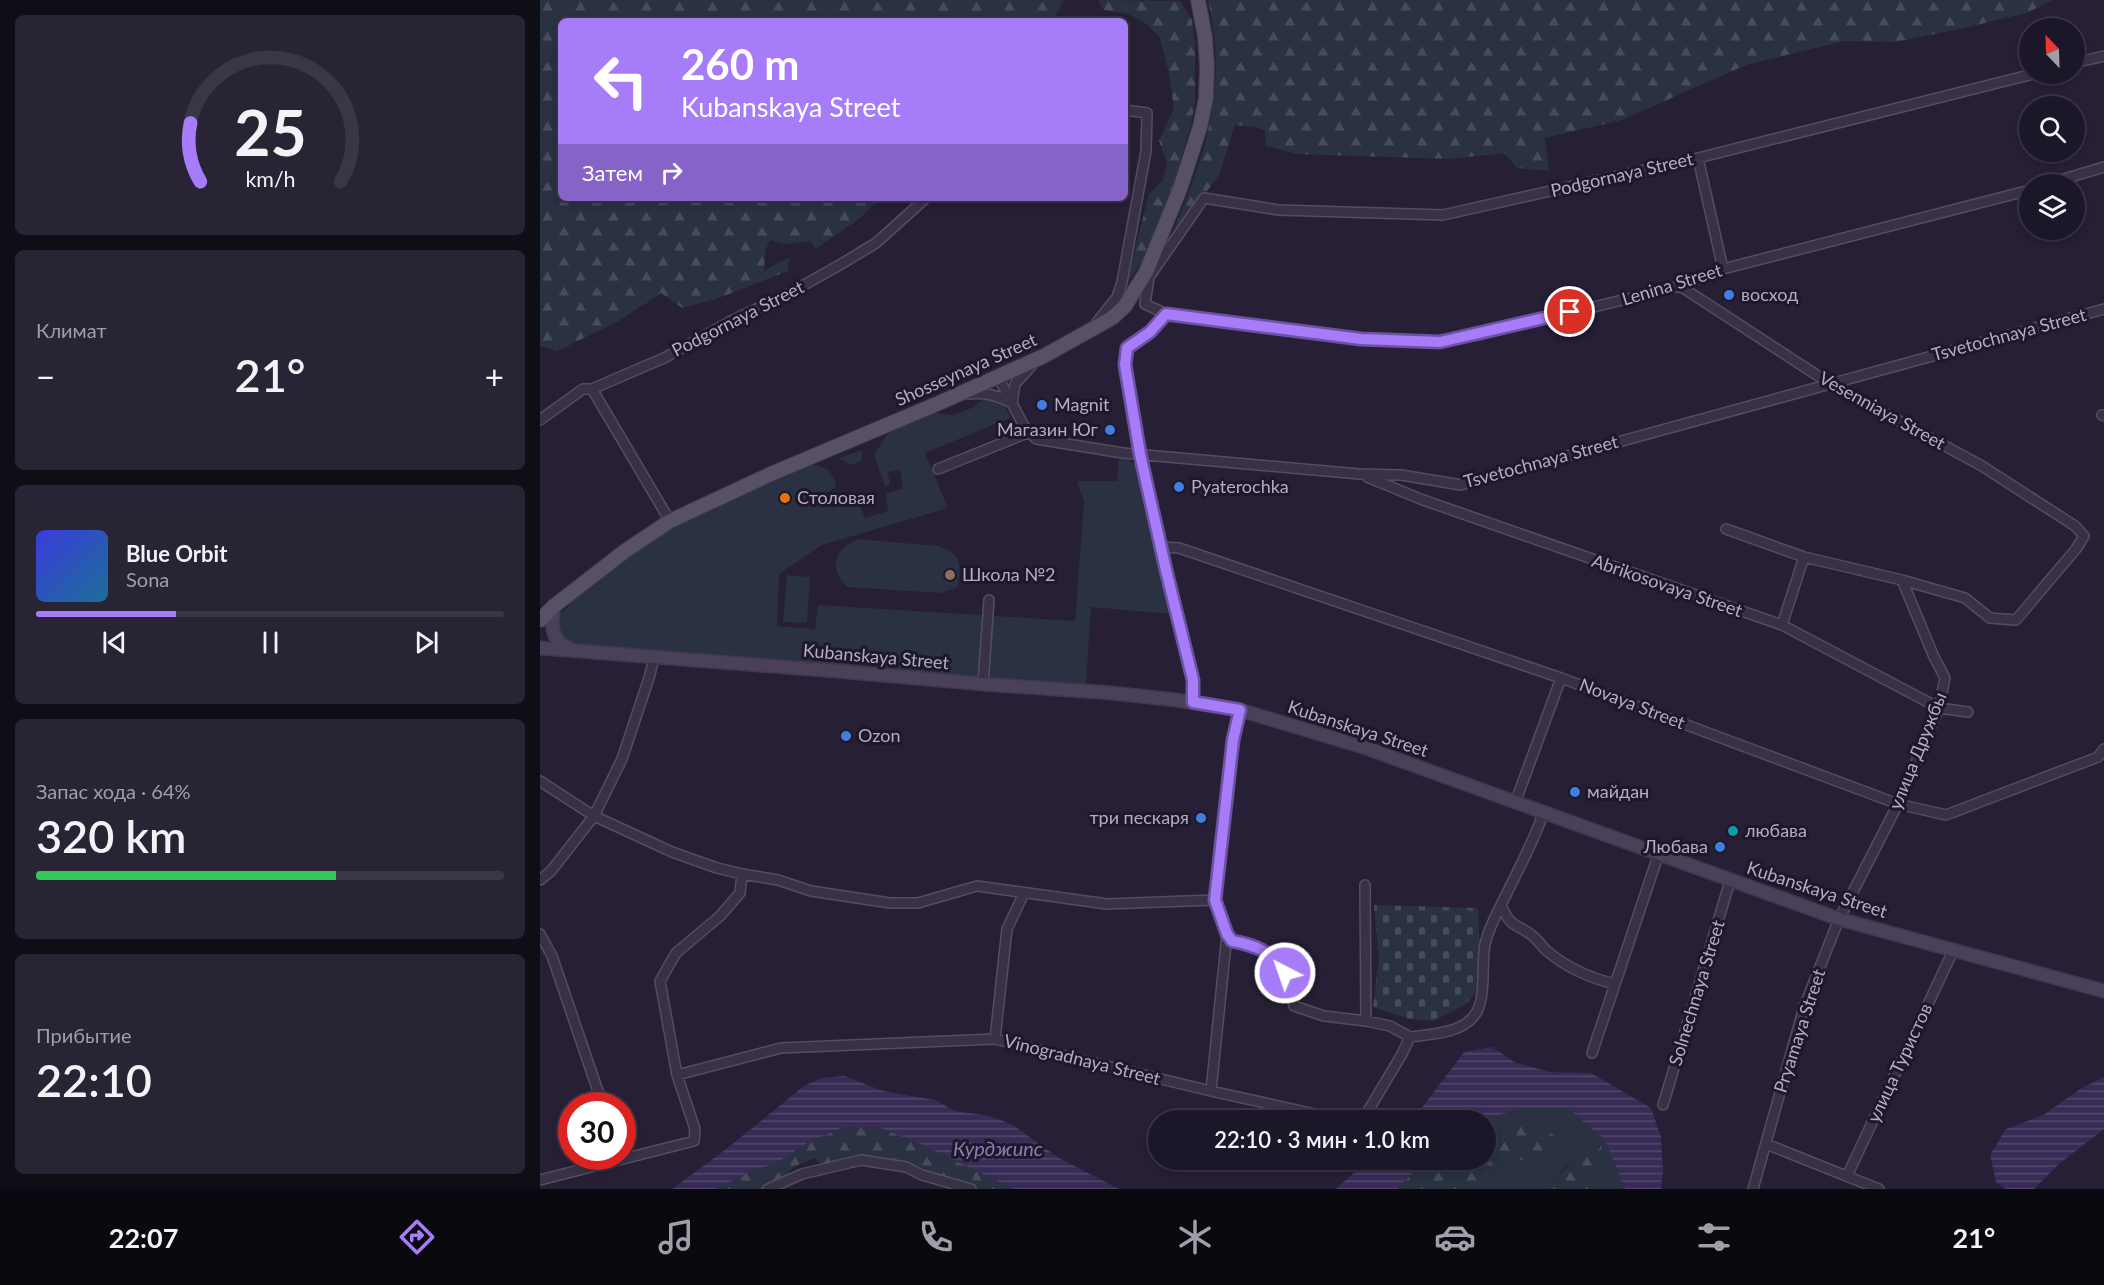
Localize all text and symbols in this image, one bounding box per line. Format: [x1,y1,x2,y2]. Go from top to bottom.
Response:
north arrow [2019,18,2085,84]
map controls [2019,18,2085,240]
text: 260 m [681,39,799,89]
icon: left [582,42,660,120]
text: Kubanskaya Street [681,90,900,123]
text: 25 [234,94,306,169]
button: search [2019,96,2085,162]
street label: Podgornaya Street [1548,147,1696,201]
icon: right [655,156,688,189]
text: Затем [582,159,643,186]
text: km/h [245,166,295,192]
button: layers [2019,174,2085,240]
street label: Lenina Street [1619,258,1725,310]
street label: Podgornaya Street [668,275,808,361]
place label: восход [1741,283,1798,305]
pin [1544,286,1595,337]
marker: восход [1722,288,1736,302]
icon: arrive [1553,295,1586,328]
street label: Tsvetochnaya Street [1929,303,2089,365]
text: Климат [36,318,107,342]
street label: Shosseynaya Street [891,328,1040,410]
text: 21° [235,348,305,402]
text: − [36,356,55,396]
text: + [485,356,504,396]
street label: Vesenniaya Street [1816,366,1950,454]
place label: Magnit [1054,393,1110,415]
marker: Magnit [1035,398,1049,412]
place label: Магазин Юг [997,418,1099,440]
marker: Магазин Юг [1103,423,1117,437]
street label: Tsvetochnaya Street [1461,430,1621,492]
place label: Pyaterochka [1191,475,1289,497]
marker: Pyaterochka [1172,480,1186,494]
place label: Столовая [797,486,875,508]
marker: Столовая [778,491,792,505]
text: Blue Orbit [126,540,227,567]
street label: Abrikosovaya Street [1589,549,1746,621]
place label: Школа №2 [962,563,1056,585]
text: Sona [126,567,169,591]
marker: Школа №2 [943,568,957,582]
icon: previous [98,626,131,659]
icon: pause [254,626,287,659]
icon: next [410,626,443,659]
street label: Kubanskaya Street [802,639,950,673]
street label: Novaya Street [1576,673,1689,733]
street label: улица Дружбы [1884,689,1951,812]
street label: Kubanskaya Street [1285,695,1432,761]
place label: Ozon [858,724,900,746]
marker: Ozon [839,729,853,743]
text: Запас хода · 64% [36,779,191,803]
place label: майдан [1587,780,1649,802]
marker: майдан [1568,785,1582,799]
place label: три пескаря [1089,806,1189,828]
text: 320 km [36,809,186,863]
marker: три пескаря [1194,811,1208,825]
place label: любава [1745,819,1807,841]
marker: любава [1726,824,1740,838]
place label: Любава [1643,835,1708,857]
marker: Любава [1713,840,1727,854]
street label: Kubanskaya Street [1744,856,1891,922]
street label: Solnechnaya Street [1663,917,1729,1068]
position arrow [1253,941,1317,1005]
street label: Pryamaya Street [1769,966,1830,1095]
street label: улица Туристов [1862,999,1936,1126]
text: Прибытие [36,1023,132,1047]
street label: Vinogradnaya Street [1002,1029,1163,1089]
text: 22:10 [36,1053,152,1107]
speed limit sign: 30 [558,1092,636,1170]
text: 22:10 · 3 мин · 1.0 km [1214,1126,1430,1153]
water label: Курджипс [953,1136,1043,1160]
icon: directions [396,1216,438,1258]
icon: music [655,1216,697,1258]
icon: phone [915,1216,957,1258]
icon: climate [1174,1216,1216,1258]
icon: car [1434,1216,1476,1258]
icon: filters [1693,1216,1735,1258]
text: 22:07 [109,1221,178,1254]
text: 21° [1953,1221,1995,1254]

